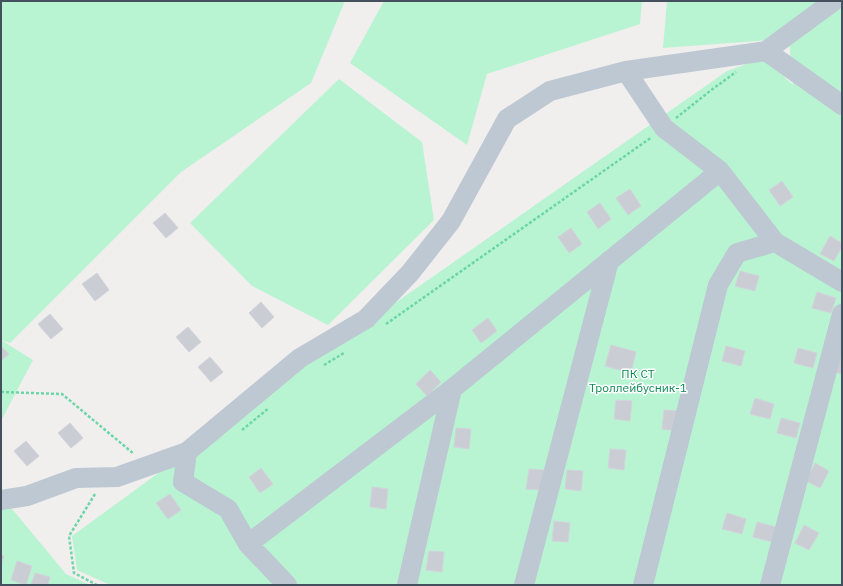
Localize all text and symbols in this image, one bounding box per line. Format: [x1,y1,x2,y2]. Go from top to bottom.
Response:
park label: ПК СТ Троллейбусник-1 [589,366,687,395]

